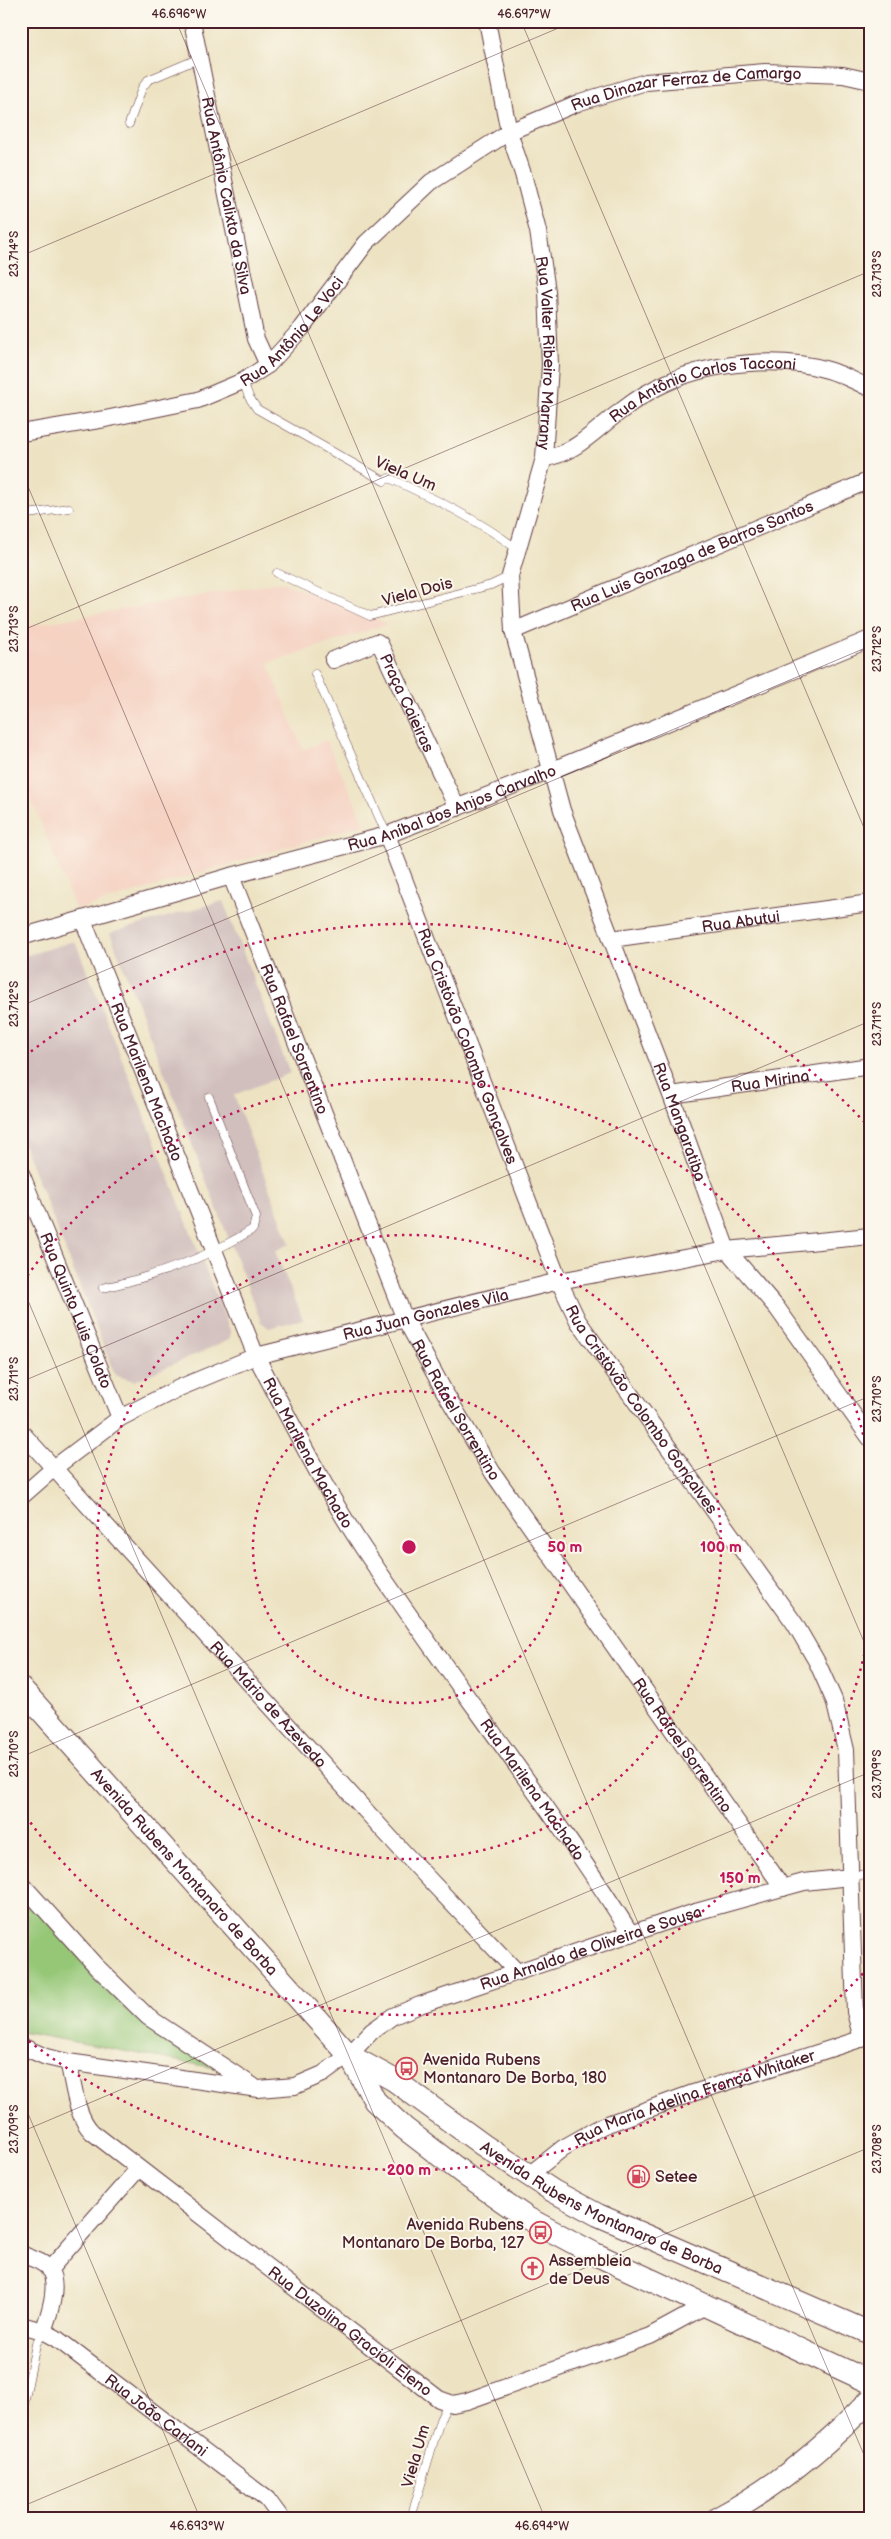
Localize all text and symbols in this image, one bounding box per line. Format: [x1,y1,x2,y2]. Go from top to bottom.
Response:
text: 46.696°W [152,7,206,22]
text: 46.697°W [497,7,551,22]
street label: Rua Dinazar Ferraz de Camargo [568,64,802,116]
street label: Rua Antônio Calixto da Silva [196,95,255,296]
text: 23.714°S [7,231,22,277]
text: 23.713°S [870,250,885,298]
street label: Rua Valter Ribeiro Marrany [531,255,558,451]
street label: Rua Antônio Le Voci [237,273,348,391]
street label: Rua Antônio Carlos Tacconi [606,354,797,427]
street label: Viela Um [372,453,439,496]
street label: Rua Luis Gonzaga de Barros Santos [568,497,817,617]
street label: Viela Dois [380,574,455,611]
text: 23.713°S [7,605,22,653]
text: 23.712°S [870,626,885,672]
street label: Praça Caieiras [375,651,437,756]
street label: Rua Aníbal dos Anjos Carvalho [346,762,559,856]
street label: Rua Abutui [701,908,781,937]
street label: Rua Cristóvão Colombo Gonçalves [413,926,521,1167]
street label: Rua Rafael Sorrentino [255,962,332,1117]
text: 23.712°S [7,981,22,1027]
street label: Rua Marilena Machado [106,1000,186,1164]
text: 23.711°S [870,1002,885,1046]
street label: Rua Mangaratiba [648,1060,709,1184]
street label: Rua Mirina [730,1067,811,1097]
street label: Rua Quinto Luis Colato [35,1230,115,1391]
street label: Rua Juan Gonzales Vila [341,1286,511,1345]
street label: Rua Cristóvão Colombo Gonçalves [561,1302,721,1518]
street label: Rua Rafael Sorrentino [407,1336,503,1485]
text: 23.711°S [7,1357,22,1401]
street label: Rua Marilena Machado [258,1375,356,1532]
text: 23.710°S [870,1376,885,1422]
centre of rings [400,1538,418,1556]
text: 50 m [548,1538,583,1557]
text: 100 m [700,1538,742,1557]
street label: Rua Mário de Azevedo [205,1638,330,1772]
street label: Rua Rafael Sorrentino [628,1675,735,1817]
street label: Rua Marilena Machado [475,1716,588,1865]
text: 23.710°S [7,1731,22,1777]
text: 23.709°S [870,1749,885,1799]
street label: Avenida Rubens Montanaro de Borba [86,1765,281,1980]
text: 150 m [719,1869,761,1888]
street label: Rua Arnaldo de Oliveira e Sousa [478,1903,704,1995]
street label: Rua Maria Adelina França Whitaker [571,2046,818,2151]
place label: Avenida Rubens Montanaro De Borba, 180 [423,2051,607,2088]
bus stop icon: Avenida Rubens Montanaro De Borba, 180 [395,2056,419,2080]
text: 23.709°S [7,2104,22,2154]
text: 23.708°S [870,2124,885,2174]
street label: Avenida Rubens Montanaro de Borba [476,2138,725,2279]
text: 200 m [387,2161,431,2180]
fuel station icon: Setee [627,2164,651,2188]
place label: Setee [655,2168,698,2187]
place label: Avenida Rubens Montanaro De Borba, 127 [342,2216,524,2253]
bus stop icon: Avenida Rubens Montanaro De Borba, 127 [528,2221,552,2245]
place label: Assembleia de Deus [549,2252,632,2289]
church icon: Assembleia de Deus [521,2257,545,2281]
street label: Rua Duzolina Gracioli Eleno [264,2263,435,2401]
street label: Rua João Cariani [100,2371,211,2461]
street label: Viela Um [398,2423,435,2490]
text: 46.693°W [170,2519,224,2534]
text: 46.694°W [515,2519,569,2534]

